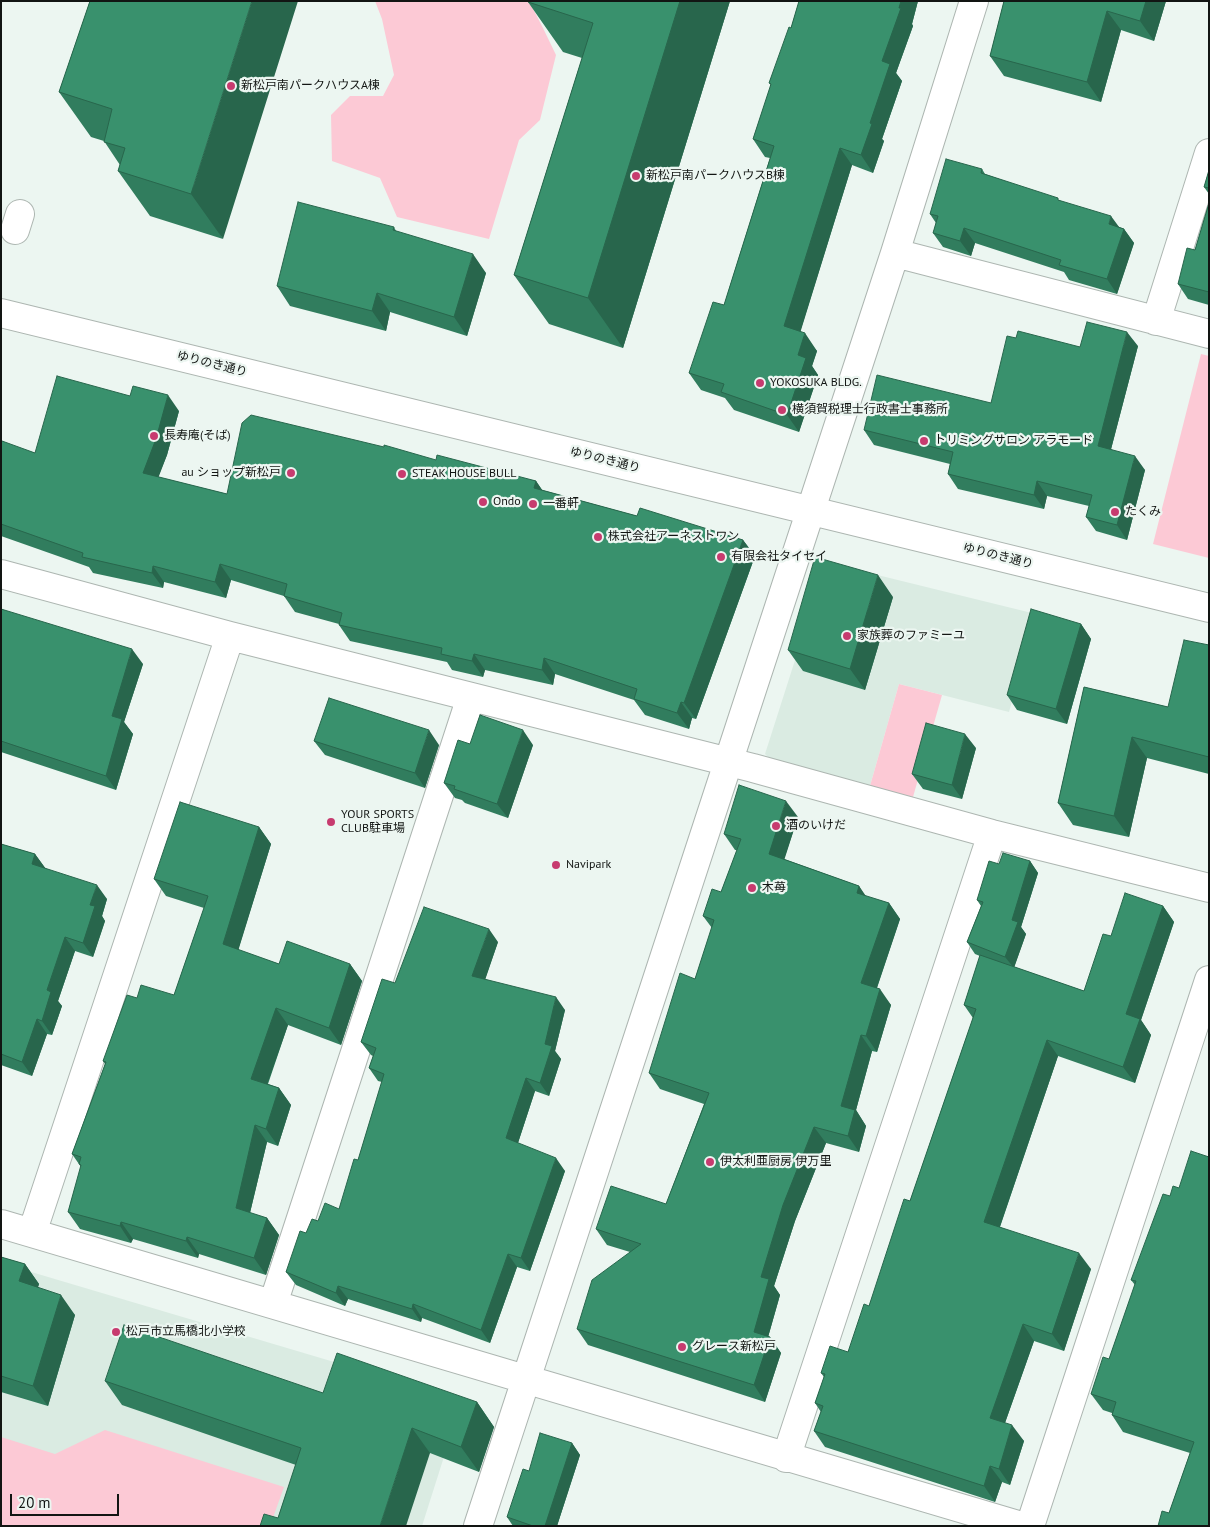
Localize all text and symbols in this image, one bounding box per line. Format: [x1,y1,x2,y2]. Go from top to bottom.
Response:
place label: 新松戸南パークハウスA棟 [241,79,380,93]
marker: 新松戸南パークハウスA棟 [225,80,237,92]
place label: 新松戸南パークハウスB棟 [646,169,785,183]
marker: 新松戸南パークハウスB棟 [630,170,642,182]
street label: ゆりのき通り [175,348,249,380]
place label: YOKOSUKA BLDG. [770,376,862,390]
marker: YOKOSUKA BLDG. [754,377,766,389]
place label: 横須賀税理士行政書士事務所 [792,403,948,417]
marker: 横須賀税理士行政書士事務所 [776,404,788,416]
place label: 長寿庵(そば) [164,429,231,443]
marker: 長寿庵(そば) [148,430,160,442]
place label: トリミングサロン アラモード [934,434,1093,448]
marker: トリミングサロン アラモード [918,435,930,447]
street label: ゆりのき通り [568,444,642,476]
place label: au ショップ新松戸 [181,466,281,480]
marker: au ショップ新松戸 [285,467,297,479]
place label: STEAK HOUSE BULL [412,467,516,481]
marker: STEAK HOUSE BULL [396,468,408,480]
place label: Ondo [493,495,521,509]
marker: Ondo [477,496,489,508]
place label: 一番軒 [543,497,579,511]
marker: 一番軒 [527,498,539,510]
place label: たくみ [1125,505,1161,519]
marker: たくみ [1109,506,1121,518]
place label: 株式会社アーネストワン [608,530,739,544]
marker: 株式会社アーネストワン [592,531,604,543]
street label: ゆりのき通り [961,540,1035,572]
place label: 有限会社タイセイ [731,550,827,564]
marker: 有限会社タイセイ [715,551,727,563]
place label: 家族葬のファミーユ [857,629,965,643]
marker: 家族葬のファミーユ [841,630,853,642]
place label: YOUR SPORTS CLUB駐車場 [341,808,414,836]
marker: YOUR SPORTS CLUB駐車場 [325,816,337,828]
place label: 酒のいけだ [786,819,846,833]
marker: 酒のいけだ [770,820,782,832]
place label: Navipark [566,858,611,872]
marker: Navipark [550,859,562,871]
place label: 木苺 [762,881,786,895]
marker: 木苺 [746,882,758,894]
place label: 伊太利亜厨房 伊万里 [720,1155,831,1169]
marker: 伊太利亜厨房 伊万里 [704,1156,716,1168]
place label: 松戸市立馬橋北小学校 [126,1325,246,1339]
marker: 松戸市立馬橋北小学校 [110,1326,122,1338]
place label: グレース新松戸 [692,1340,776,1354]
marker: グレース新松戸 [676,1341,688,1353]
scale bar [12,1484,121,1516]
text: 20 m [18,1493,51,1512]

